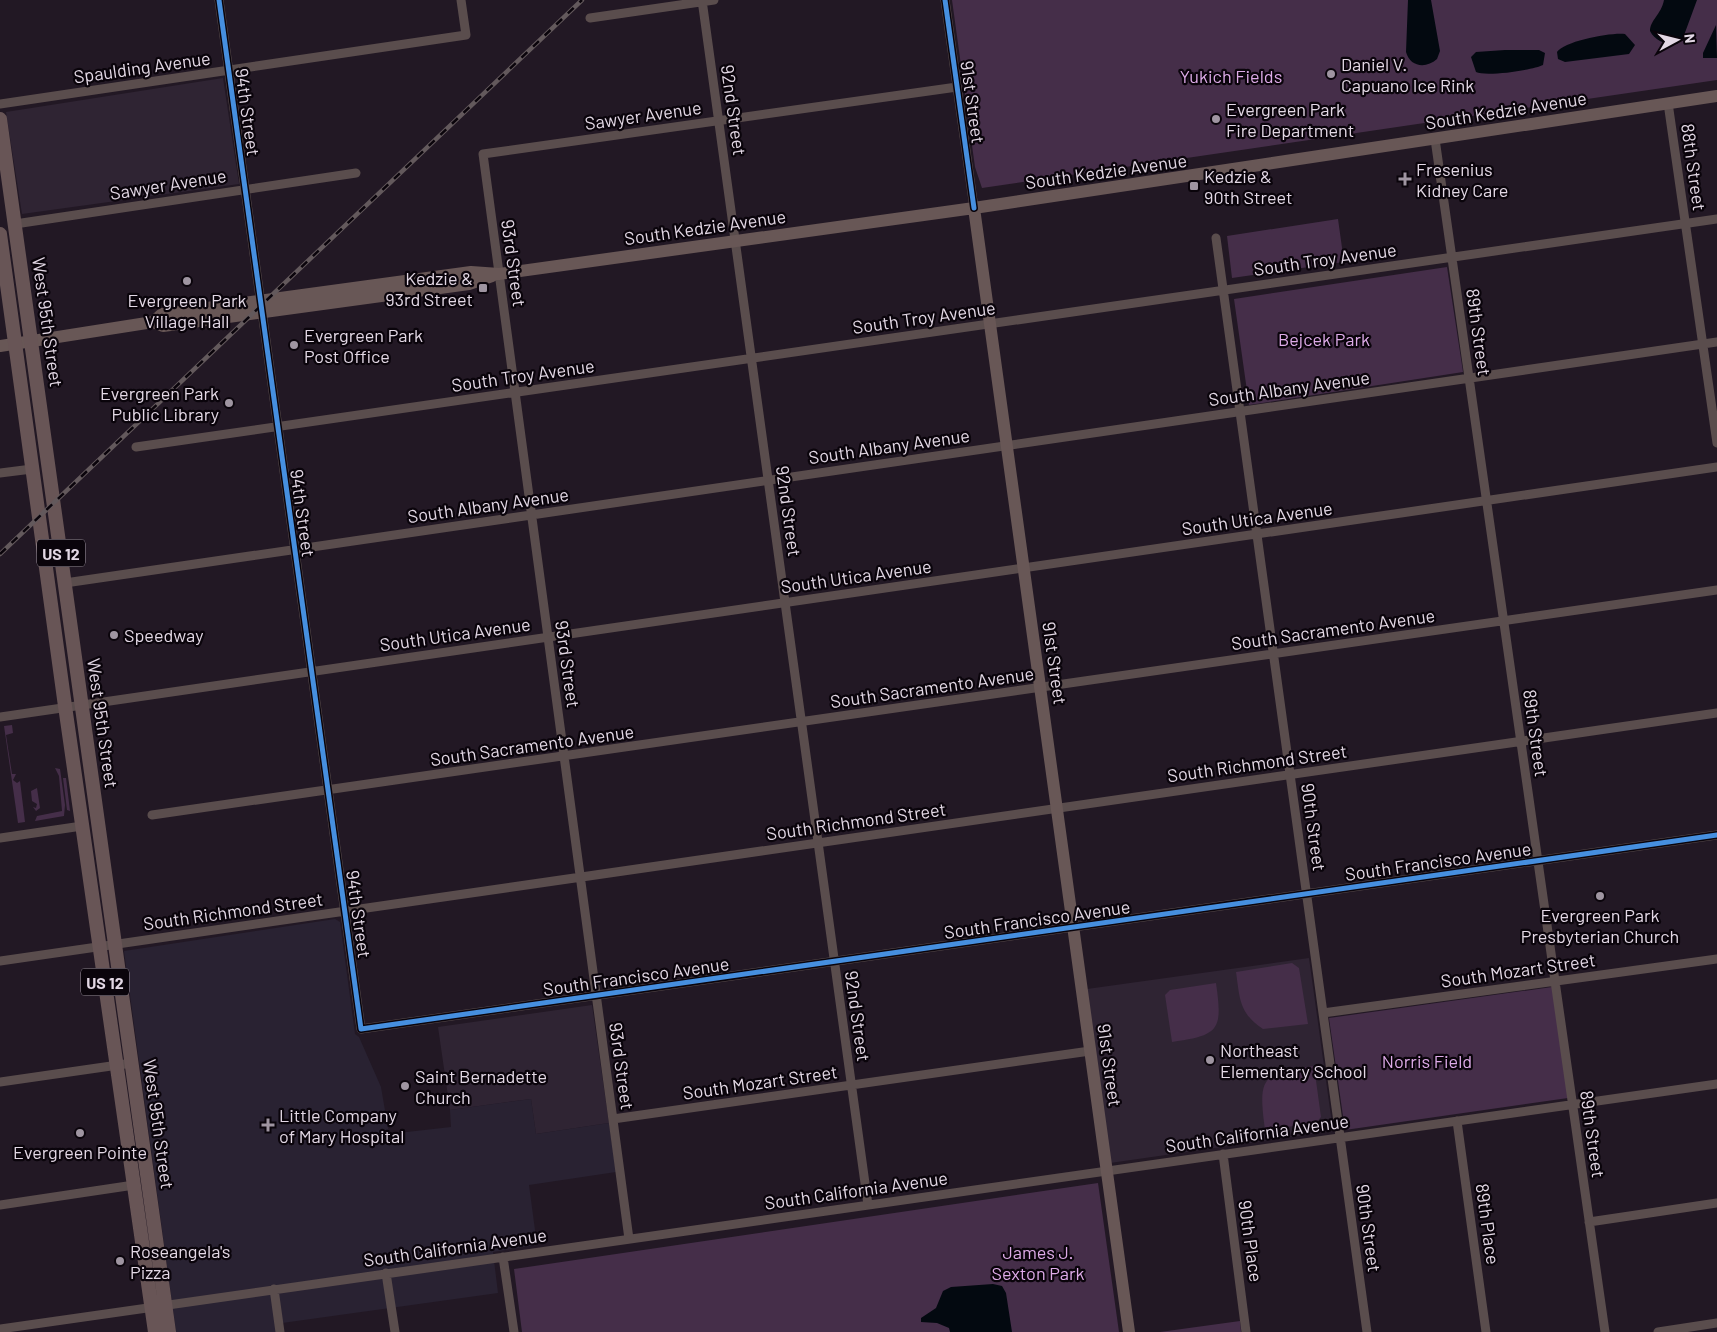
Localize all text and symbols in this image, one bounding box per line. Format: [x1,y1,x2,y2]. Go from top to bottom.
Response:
north arrow [1652,15,1702,65]
text: N [1681,33,1699,44]
street label: Spaulding Avenue [72,47,212,87]
place label: Daniel V. Capuano Ice Rink [1341,53,1474,96]
street label: 91st Street [956,59,990,145]
street label: 92nd Street [717,63,751,157]
park label: Yukich Fields [1180,65,1282,87]
street label: 94th Street [231,67,265,157]
marker: Daniel V. Capuano Ice Rink [1325,68,1337,80]
street label: South Kedzie Avenue [1424,86,1588,134]
street label: Sawyer Avenue [583,96,703,134]
place label: Evergreen Park Fire Department [1226,98,1354,141]
marker: Evergreen Park Fire Department [1210,113,1222,125]
street label: 88th Street [1677,122,1711,212]
street label: South Kedzie Avenue [1024,149,1188,193]
place label: Fresenius Kidney Care [1416,158,1508,201]
street label: Sawyer Avenue [108,164,228,204]
place label: Kedzie & 90th Street [1204,165,1293,208]
marker: Fresenius Kidney Care [1398,172,1412,186]
marker: Kedzie & 90th Street [1188,180,1200,192]
street label: South Kedzie Avenue [623,205,787,249]
street label: 93rd Street [497,218,531,308]
street label: South Troy Avenue [1252,238,1398,280]
street label: West 95th Street [28,256,68,388]
place label: Kedzie & 93rd Street [385,267,473,310]
marker: Evergreen Park Village Hall [181,275,193,287]
marker: Kedzie & 93rd Street [477,282,489,294]
street label: 89th Street [1462,287,1496,377]
place label: Evergreen Park Village Hall [127,289,247,332]
street label: South Troy Avenue [851,296,997,338]
place label: Evergreen Park Post Office [304,324,423,367]
park label: Bejcek Park [1278,328,1370,350]
marker: Evergreen Park Post Office [288,339,300,351]
street label: South Troy Avenue [450,354,596,396]
street label: South Albany Avenue [1207,366,1371,410]
place label: Evergreen Park Public Library [100,382,219,425]
marker: Evergreen Park Public Library [223,397,235,409]
street label: South Albany Avenue [807,424,971,468]
street label: 92nd Street [772,464,806,558]
street label: 94th Street [286,468,320,558]
street label: South Albany Avenue [406,483,570,527]
street label: South Utica Avenue [1180,497,1334,539]
road number: US 12 [37,540,85,566]
street label: South Utica Avenue [779,555,933,597]
street label: South Sacramento Avenue [1230,604,1436,654]
street label: South Utica Avenue [378,613,532,655]
street label: 93rd Street [551,619,585,709]
street label: 91st Street [1038,620,1072,706]
place label: Speedway [124,624,204,646]
marker: Speedway [108,629,120,641]
street label: West 95th Street [83,657,123,789]
street label: South Sacramento Avenue [829,662,1035,712]
street label: 89th Street [1519,688,1553,778]
street label: South Sacramento Avenue [429,720,635,770]
street label: South Richmond Street [1166,739,1348,787]
street label: 90th Street [1297,782,1331,872]
street label: South Richmond Street [765,797,947,845]
street label: South Francisco Avenue [1344,837,1532,885]
street label: 94th Street [342,869,376,959]
street label: South Richmond Street [142,887,324,935]
marker: Evergreen Park Presbyterian Church [1594,890,1606,902]
street label: South Francisco Avenue [943,895,1131,943]
place label: Evergreen Park Presbyterian Church [1521,904,1679,947]
street label: South Mozart Street [1439,948,1597,992]
street label: South Francisco Avenue [542,952,730,1000]
road number: US 12 [81,969,129,996]
street label: 92nd Street [841,969,875,1063]
street label: 93rd Street [605,1021,639,1111]
street label: 91st Street [1093,1022,1127,1108]
place label: Northeast Elementary School [1220,1039,1367,1082]
park label: Norris Field [1382,1050,1472,1072]
marker: Northeast Elementary School [1204,1054,1216,1066]
street label: West 95th Street [139,1058,179,1190]
street label: South Mozart Street [681,1060,839,1104]
place label: Saint Bernadette Church [415,1065,547,1108]
marker: Saint Bernadette Church [399,1080,411,1092]
street label: 89th Street [1576,1089,1610,1179]
place label: Little Company of Mary Hospital [279,1104,404,1147]
street label: South California Avenue [1164,1109,1350,1157]
marker: Little Company of Mary Hospital [261,1118,275,1132]
marker: Evergreen Pointe [74,1127,86,1139]
place label: Evergreen Pointe [13,1141,147,1163]
street label: South California Avenue [763,1166,949,1214]
street label: 89th Place [1471,1182,1505,1266]
street label: 90th Street [1352,1183,1386,1273]
street label: 90th Place [1234,1199,1268,1283]
street label: South California Avenue [362,1223,548,1271]
place label: Roseangela's Pizza [130,1240,230,1283]
park label: James J. Sexton Park [991,1241,1085,1284]
marker: Roseangela's Pizza [114,1255,126,1267]

